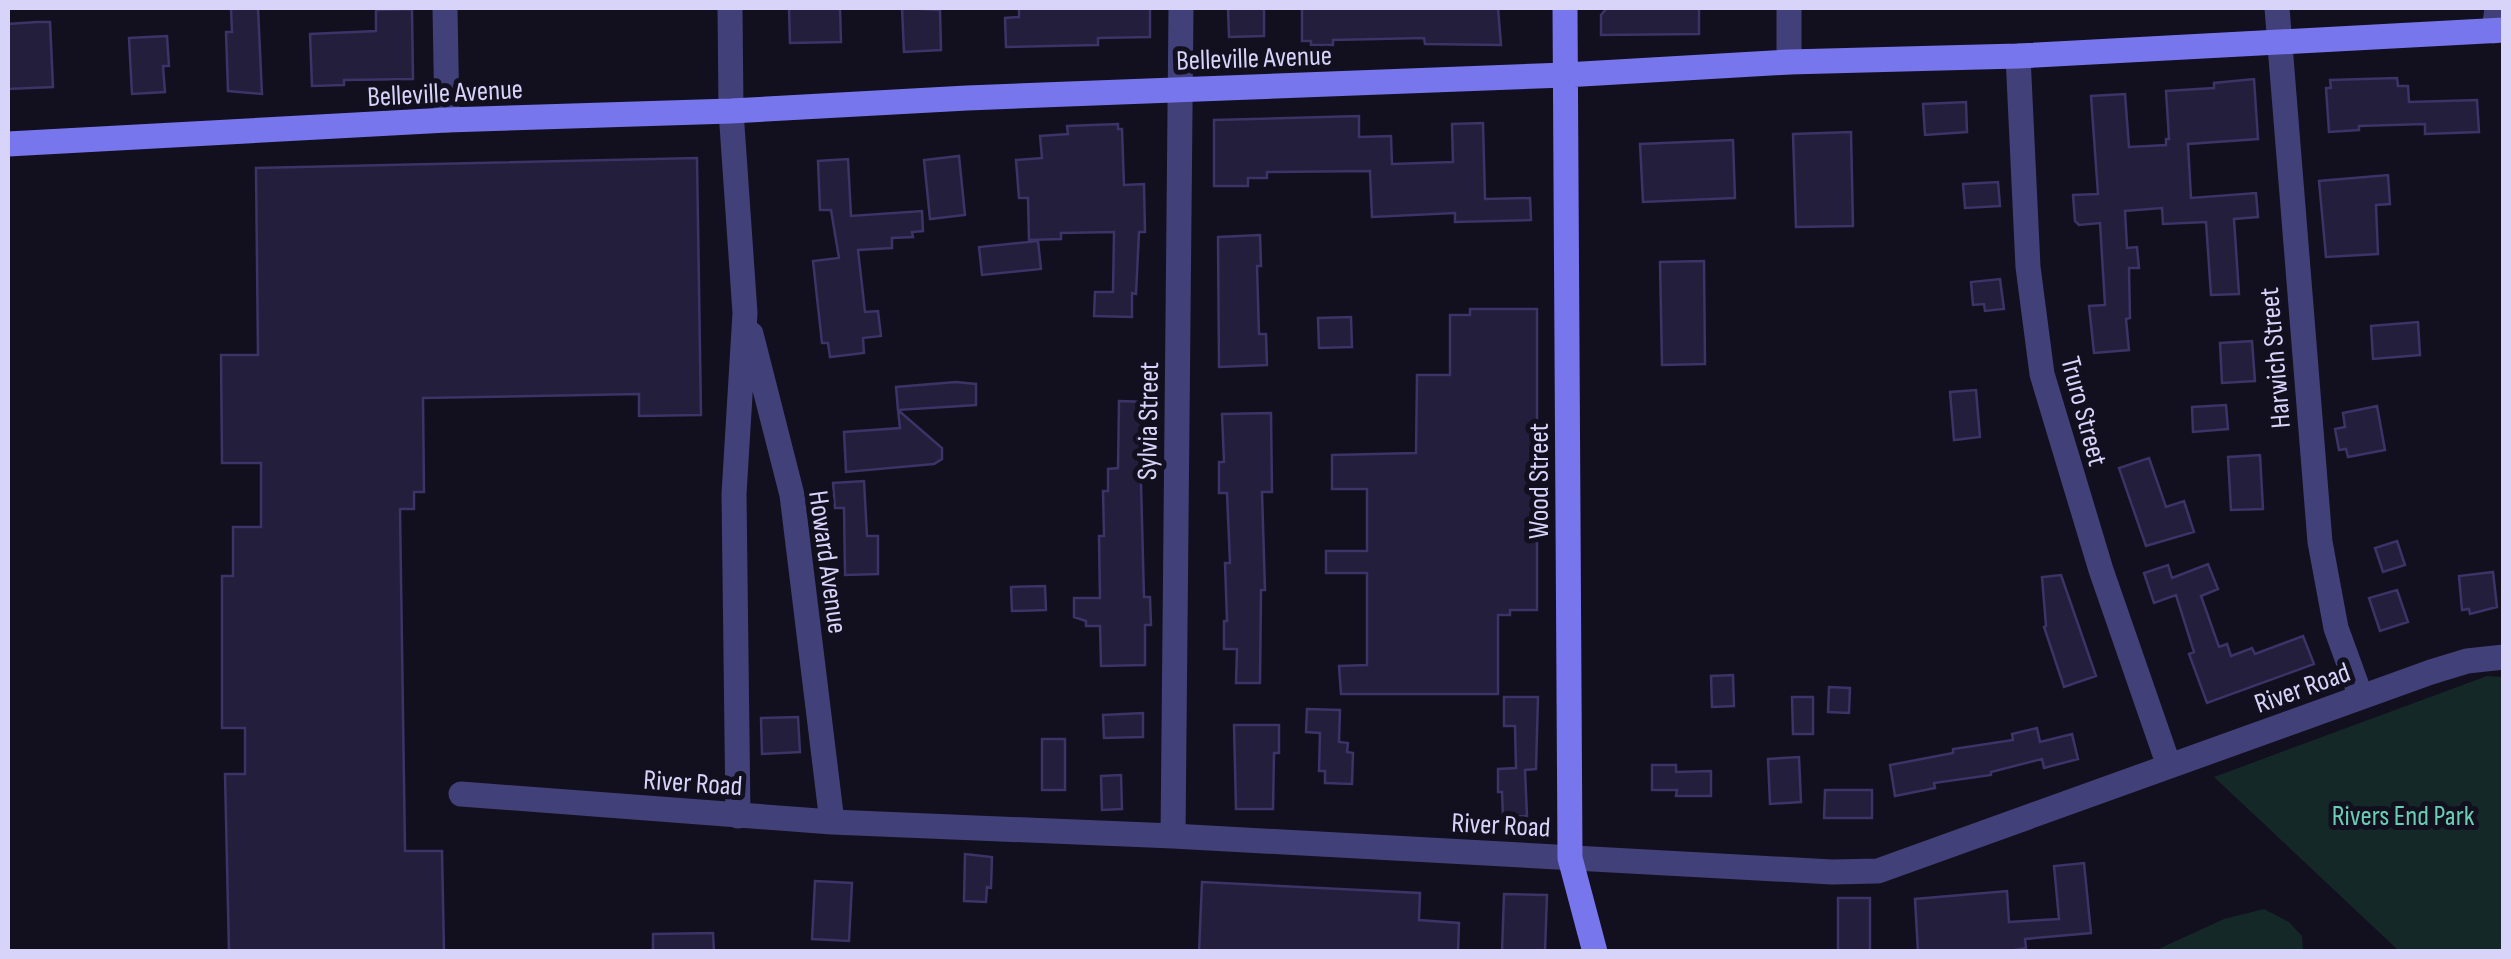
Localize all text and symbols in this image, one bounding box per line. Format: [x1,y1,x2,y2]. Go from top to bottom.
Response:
street label: Belleville Avenue [1176,39,1332,78]
street label: Belleville Avenue [366,73,524,114]
street label: Harwich Street [2253,286,2298,430]
street label: Truro Street [2053,353,2114,470]
street label: Sylvia Street [1131,362,1166,480]
street label: Wood Street [1523,423,1556,539]
street label: Howard Avenue [801,489,854,636]
street label: River Road [2250,656,2355,721]
street label: River Road [642,764,744,803]
park label: Rivers End Park [2332,800,2475,833]
street label: River Road [1451,806,1551,845]

